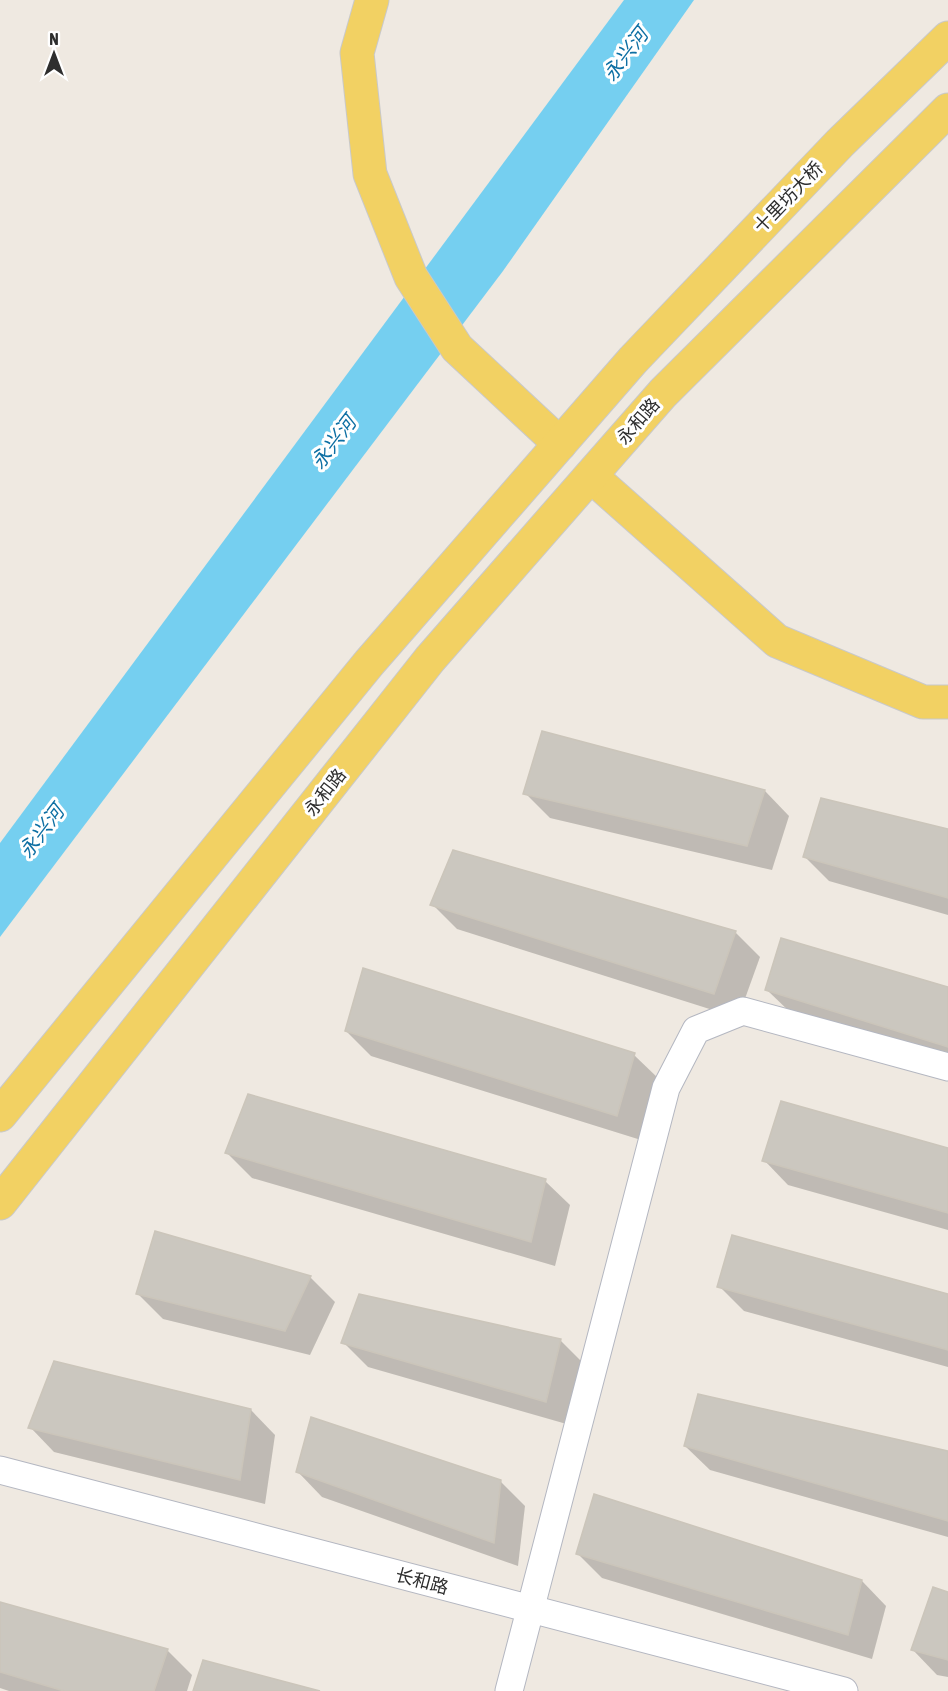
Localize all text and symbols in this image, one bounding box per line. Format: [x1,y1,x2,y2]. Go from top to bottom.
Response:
water label: 永兴河 [598,20,655,85]
north arrow [24,24,84,84]
text: N [49,30,59,48]
street label: 十里坊大桥 [749,157,827,237]
street label: 永和路 [612,394,664,448]
water label: 永兴河 [306,408,363,473]
street label: 永和路 [300,764,350,820]
water label: 永兴河 [14,797,71,862]
street label: 长和路 [393,1564,451,1598]

